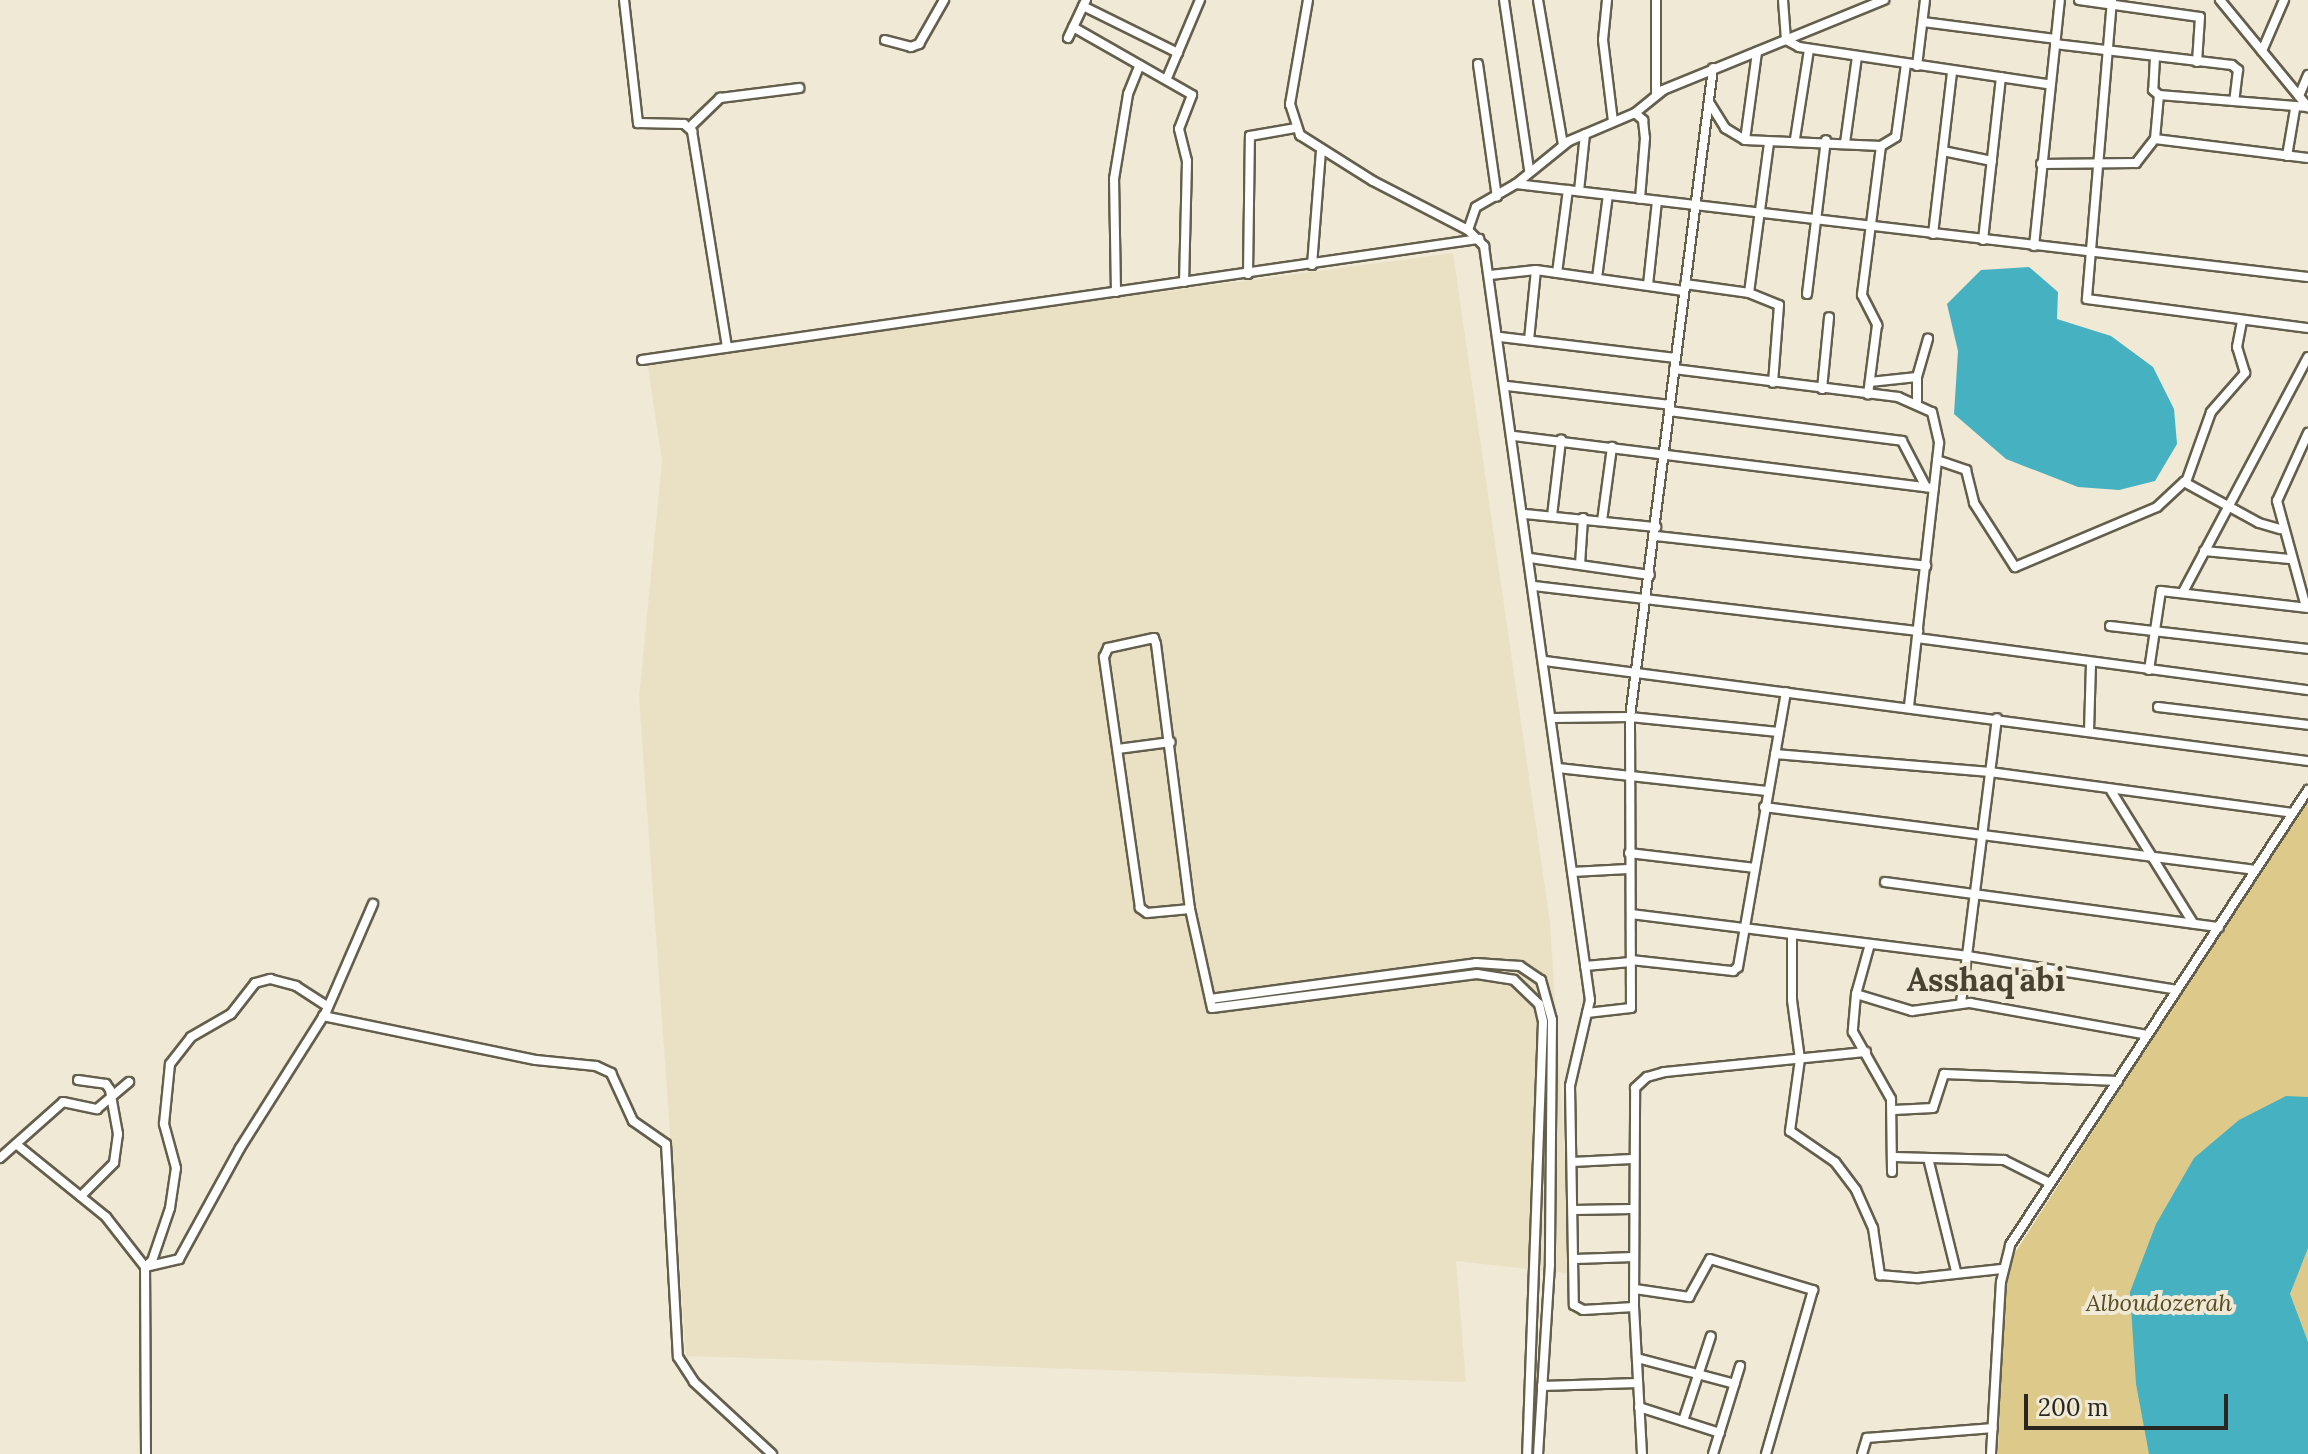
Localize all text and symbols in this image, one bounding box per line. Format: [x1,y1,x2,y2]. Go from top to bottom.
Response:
district label: Asshaq'abi [1907,961,2065,999]
park label: Alboudozerah [2086,1289,2232,1317]
scale bar [2028,1378,2232,1428]
text: 200 m [2038,1392,2108,1423]

